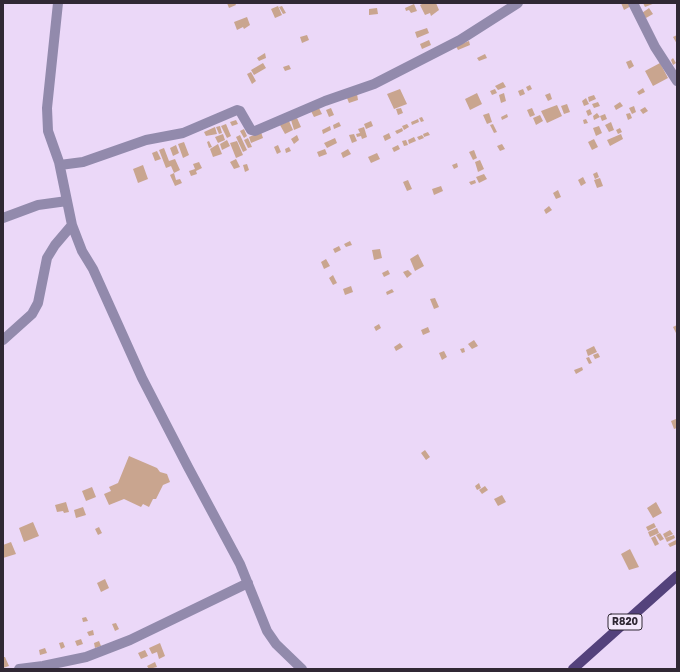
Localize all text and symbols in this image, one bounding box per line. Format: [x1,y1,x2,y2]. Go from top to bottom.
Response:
road number: R820 [608,614,642,630]

